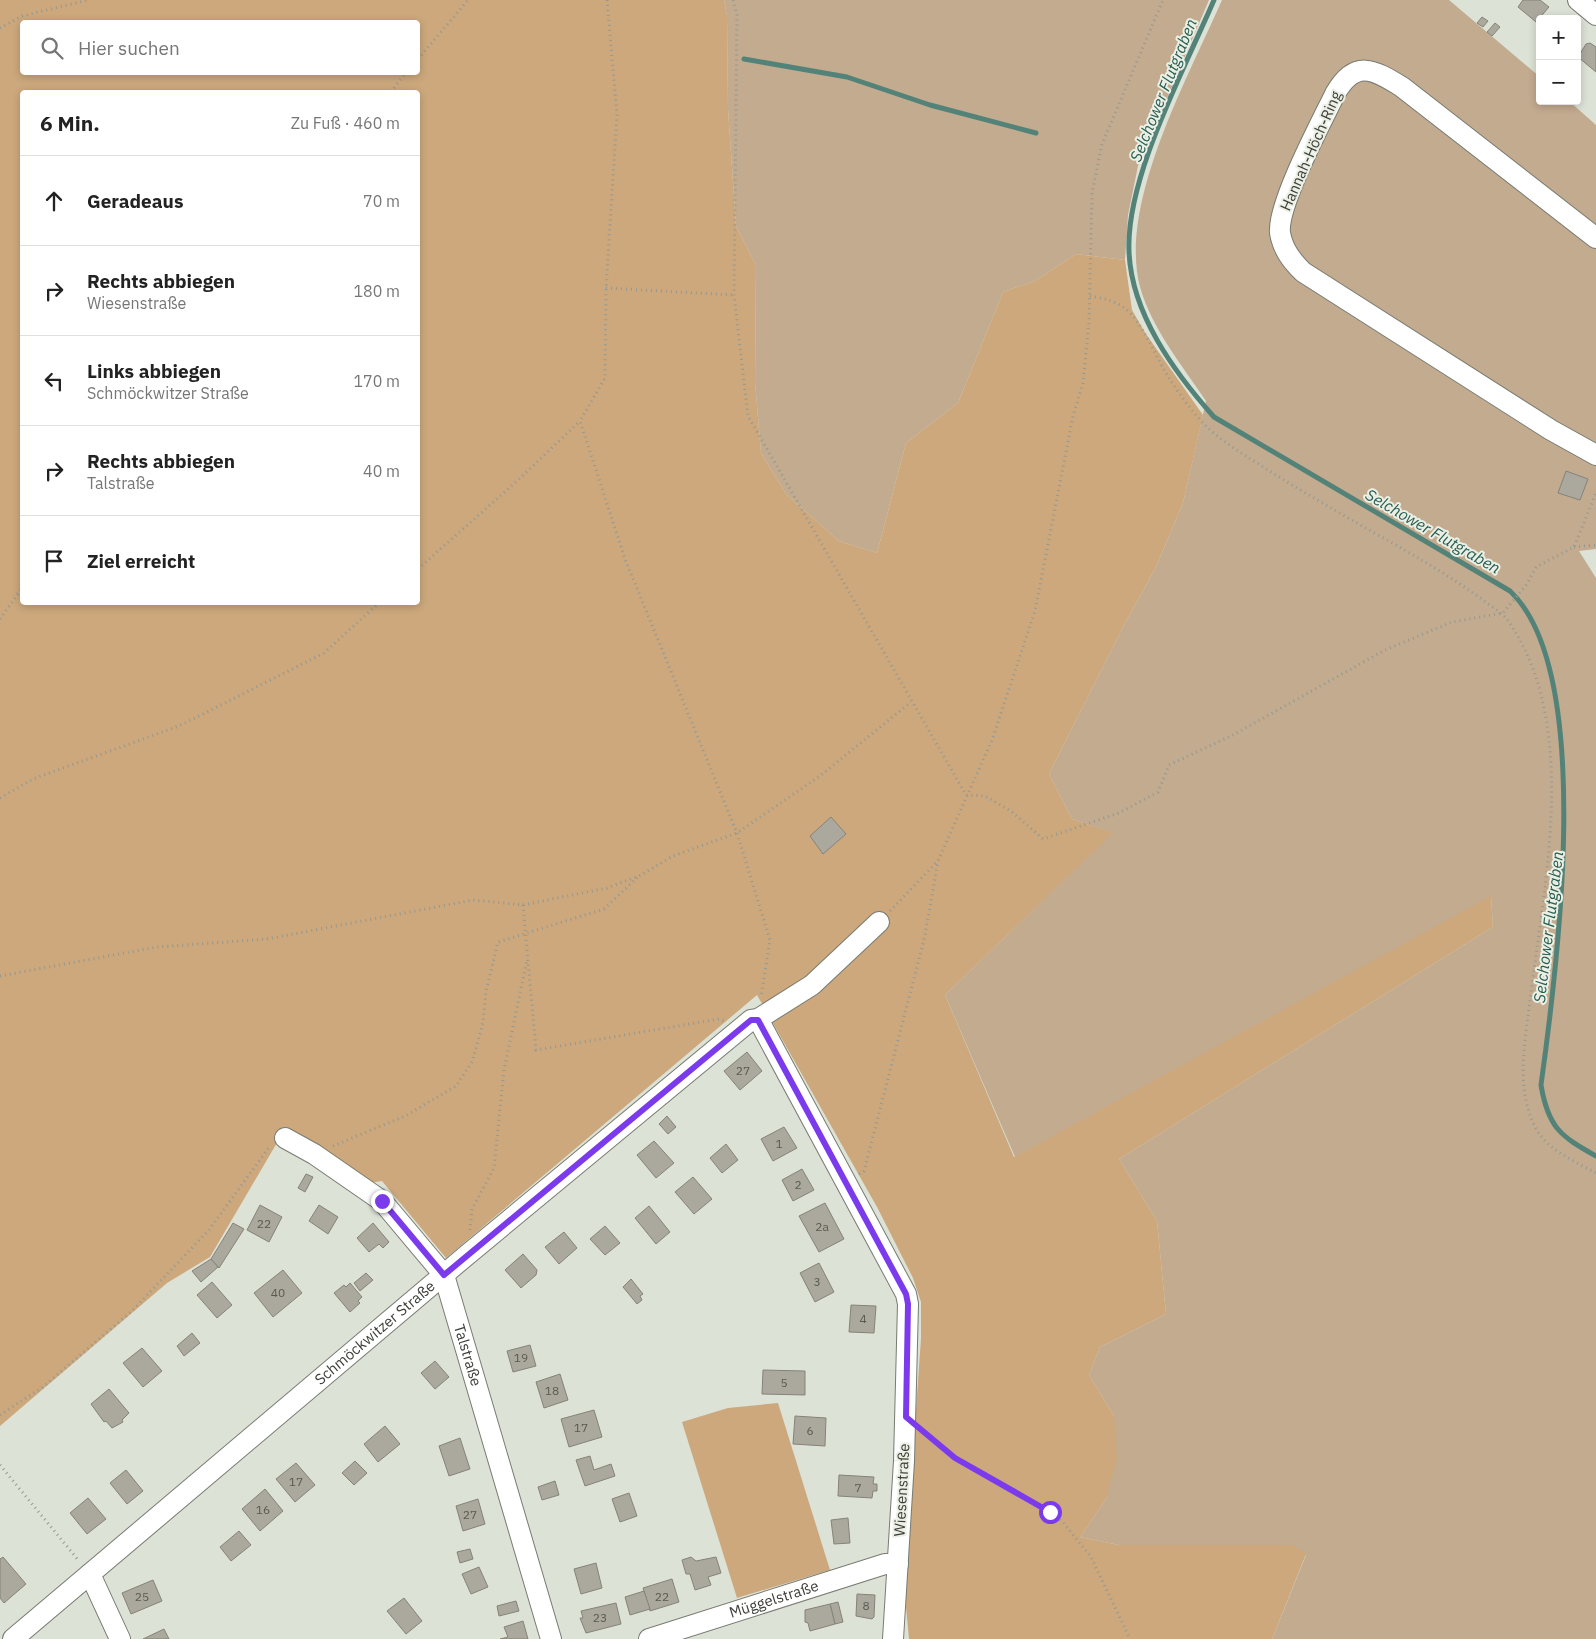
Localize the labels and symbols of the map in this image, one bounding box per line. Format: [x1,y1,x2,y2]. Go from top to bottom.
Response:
water label: Selchower Flutgraben [1125,16,1201,164]
street label: Hannah-Höch-Ring [1276,88,1345,214]
water label: Selchower Flutgraben [1362,484,1504,578]
water label: Selchower Flutgraben [1529,850,1567,1004]
house number: 27 [736,1063,750,1078]
house number: 1 [775,1136,783,1151]
house number: 2 [794,1177,802,1192]
route end [371,1190,394,1213]
house number: 22 [257,1216,271,1231]
house number: 2a [815,1219,829,1234]
house number: 3 [813,1274,821,1289]
street label: Schmöckwitzer Straße [311,1276,439,1389]
house number: 40 [271,1285,285,1300]
house number: 4 [859,1311,867,1326]
street label: Talstraße [450,1322,486,1388]
house number: 19 [514,1350,528,1365]
house number: 5 [780,1375,788,1390]
house number: 18 [545,1383,559,1398]
house number: 17 [574,1420,588,1435]
house number: 6 [806,1423,814,1438]
street label: Wiesenstraße [890,1443,913,1537]
house number: 17 [289,1474,303,1489]
house number: 7 [854,1480,862,1495]
route start [1039,1501,1062,1524]
house number: 16 [256,1502,270,1517]
house number: 27 [463,1507,477,1522]
street label: Müggelstraße [727,1576,821,1622]
house number: 25 [135,1589,149,1604]
house number: 22 [655,1589,669,1604]
house number: 8 [862,1598,870,1613]
house number: 23 [593,1610,607,1625]

